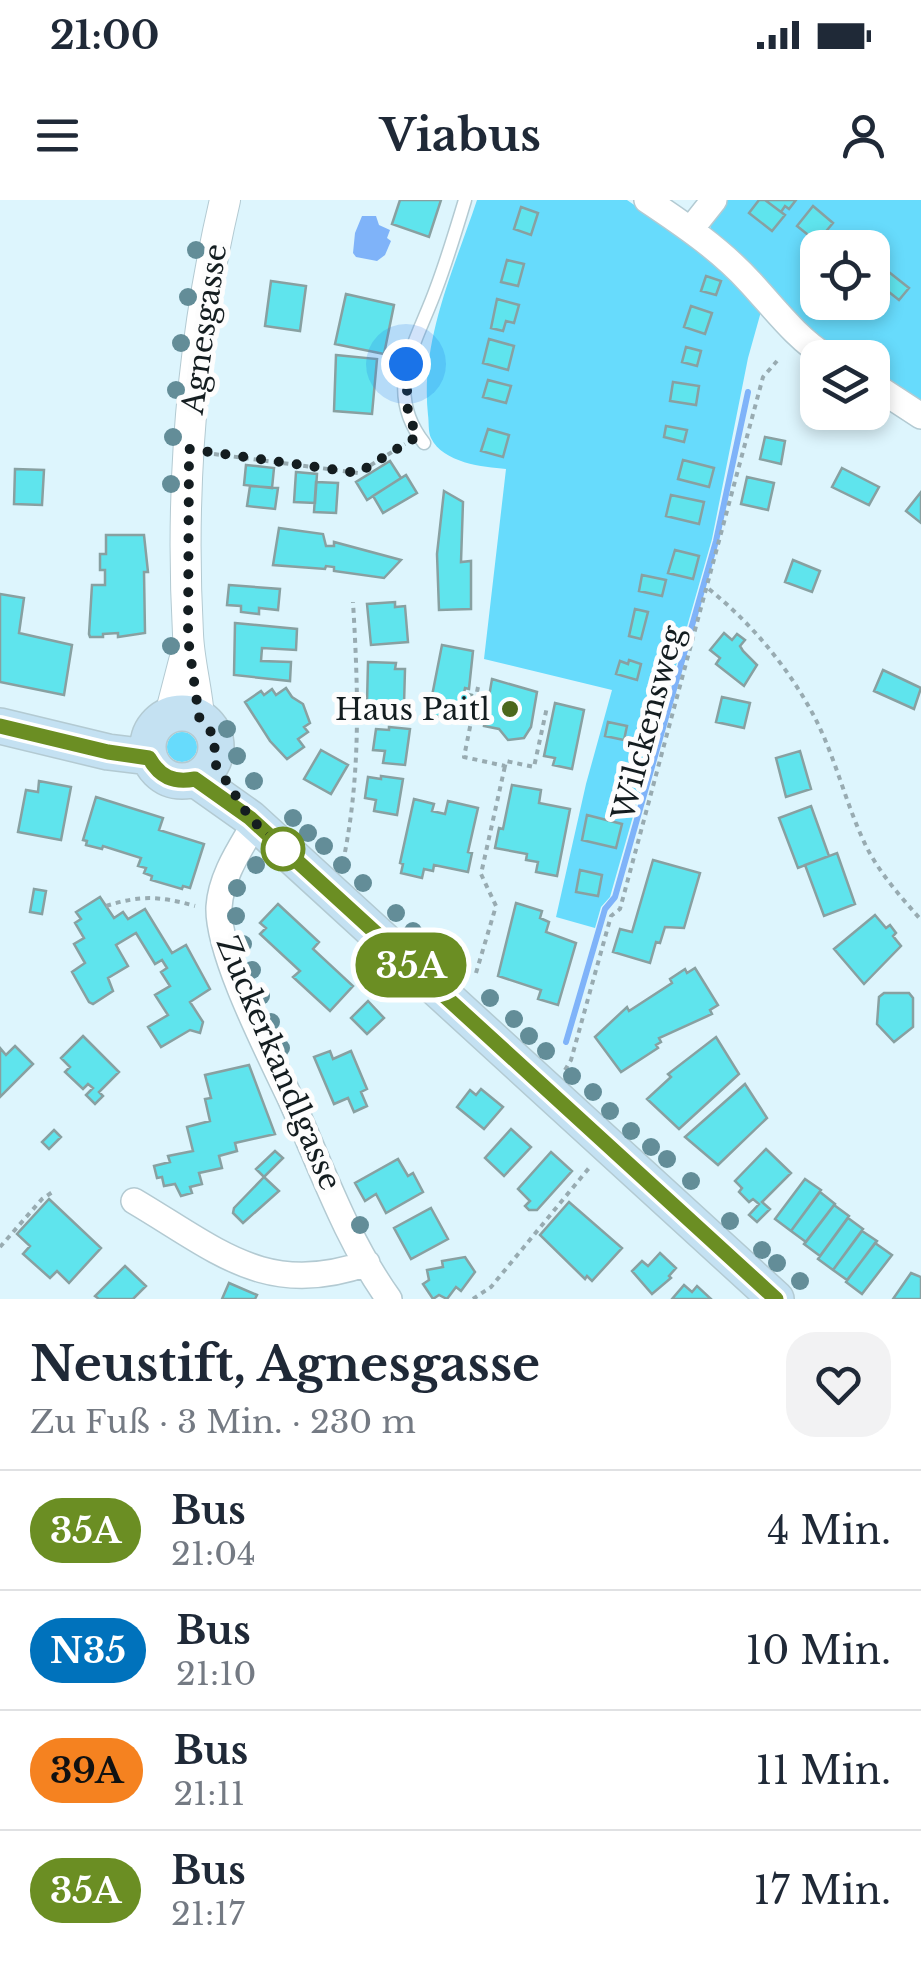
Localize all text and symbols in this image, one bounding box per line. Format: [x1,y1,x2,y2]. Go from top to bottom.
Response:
text: 21:00 [50,12,159,59]
text: Viabus [380,107,541,163]
icon: menu [30,108,85,163]
icon: person [836,108,891,163]
map controls [800,230,890,430]
button: locate [800,230,890,320]
street label: Agnesgasse [174,241,234,418]
your location [381,339,431,389]
button: layers [800,340,890,430]
street label: Wilckensweg [604,621,692,825]
place label: Haus Paitl [335,691,490,728]
marker: Haus Paitl [499,698,521,720]
unlabelled marker [262,828,304,870]
street label: Zuckerkandlgasse [209,930,349,1196]
line badge: 35A [354,932,468,998]
text: 35A [375,944,447,987]
button: heart [786,1332,891,1437]
text: Neustift, Agnesgasse [30,1334,540,1394]
text: Zu Fuß · 3 Min. · 230 m [30,1402,416,1442]
text: Bus [171,1487,246,1534]
text: 4 Min. [767,1507,891,1554]
text: 35A [50,1509,121,1552]
text: 21:04 [171,1534,256,1574]
text: Bus [176,1607,251,1654]
text: 10 Min. [745,1627,891,1674]
text: N35 [50,1629,126,1672]
text: 21:10 [176,1654,256,1694]
text: Bus [173,1727,248,1774]
text: 11 Min. [756,1747,891,1794]
text: 39A [50,1749,123,1792]
text: 21:11 [173,1774,245,1814]
text: Bus [171,1847,246,1894]
text: 17 Min. [753,1867,891,1914]
text: 35A [50,1869,121,1912]
text: 21:17 [171,1894,245,1934]

